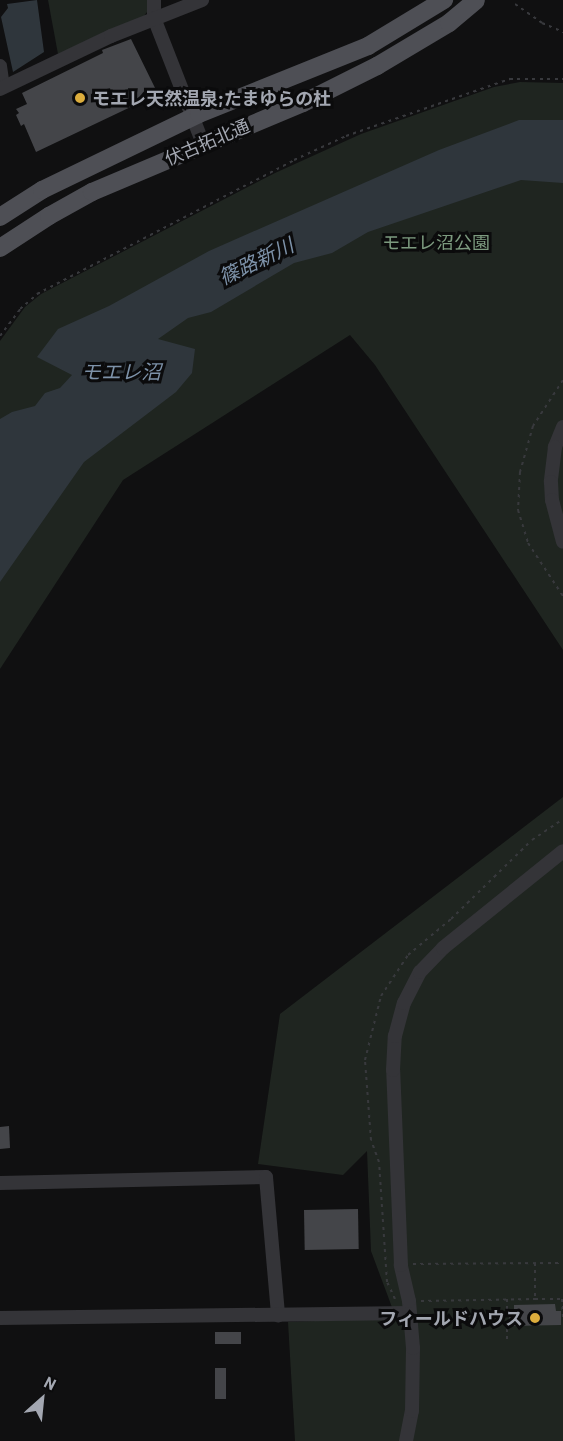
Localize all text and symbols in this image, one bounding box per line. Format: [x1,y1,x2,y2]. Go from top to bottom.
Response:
place label: モエレ天然温泉;たまゆらの杜 [92,87,332,109]
marker: モエレ天然温泉;たまゆらの杜 [73,91,87,105]
street label: 伏古拓北通 [161,114,253,170]
park label: モエレ沼公園 [382,231,490,253]
water label: 篠路新川 [215,233,297,289]
water label: モエレ沼 [81,359,161,383]
place label: フィールドハウス [379,1307,523,1329]
marker: フィールドハウス [528,1311,542,1325]
north arrow [12,1369,72,1429]
text: N [41,1372,59,1393]

